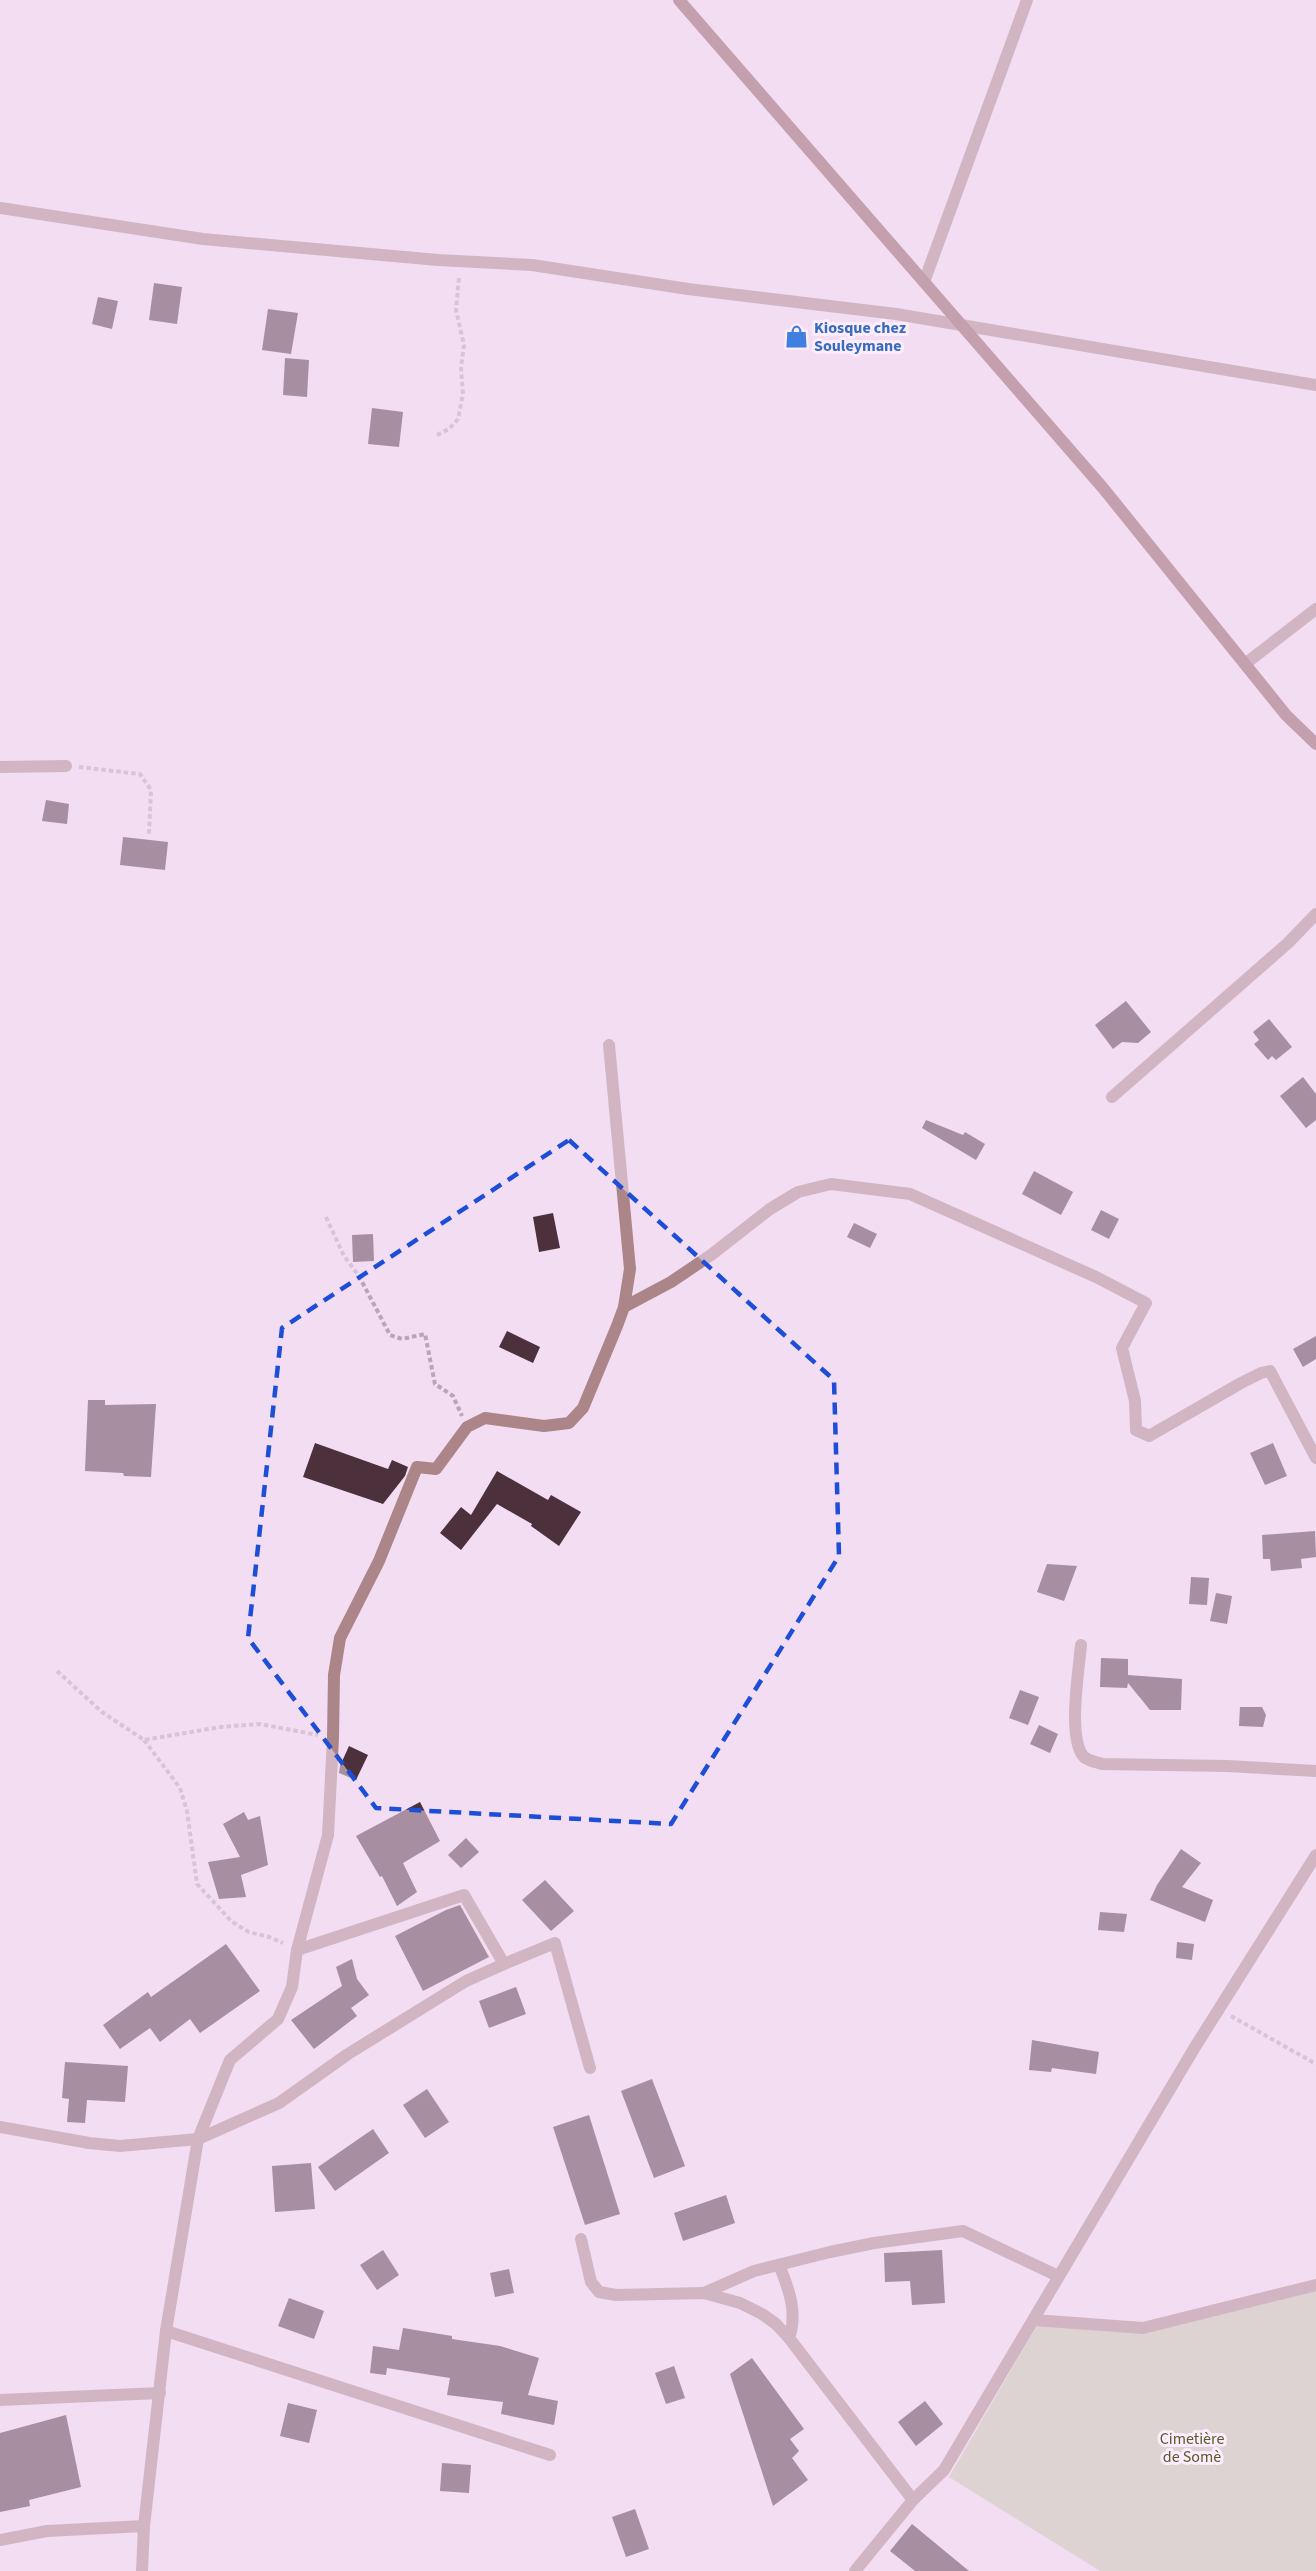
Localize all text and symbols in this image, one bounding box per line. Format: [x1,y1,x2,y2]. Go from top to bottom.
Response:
place label: Kiosque chez Souleymane [814,317,906,357]
shop icon: Kiosque chez Souleymane [783,323,809,349]
park label: Cimetière de Somè [1160,2428,1224,2468]

